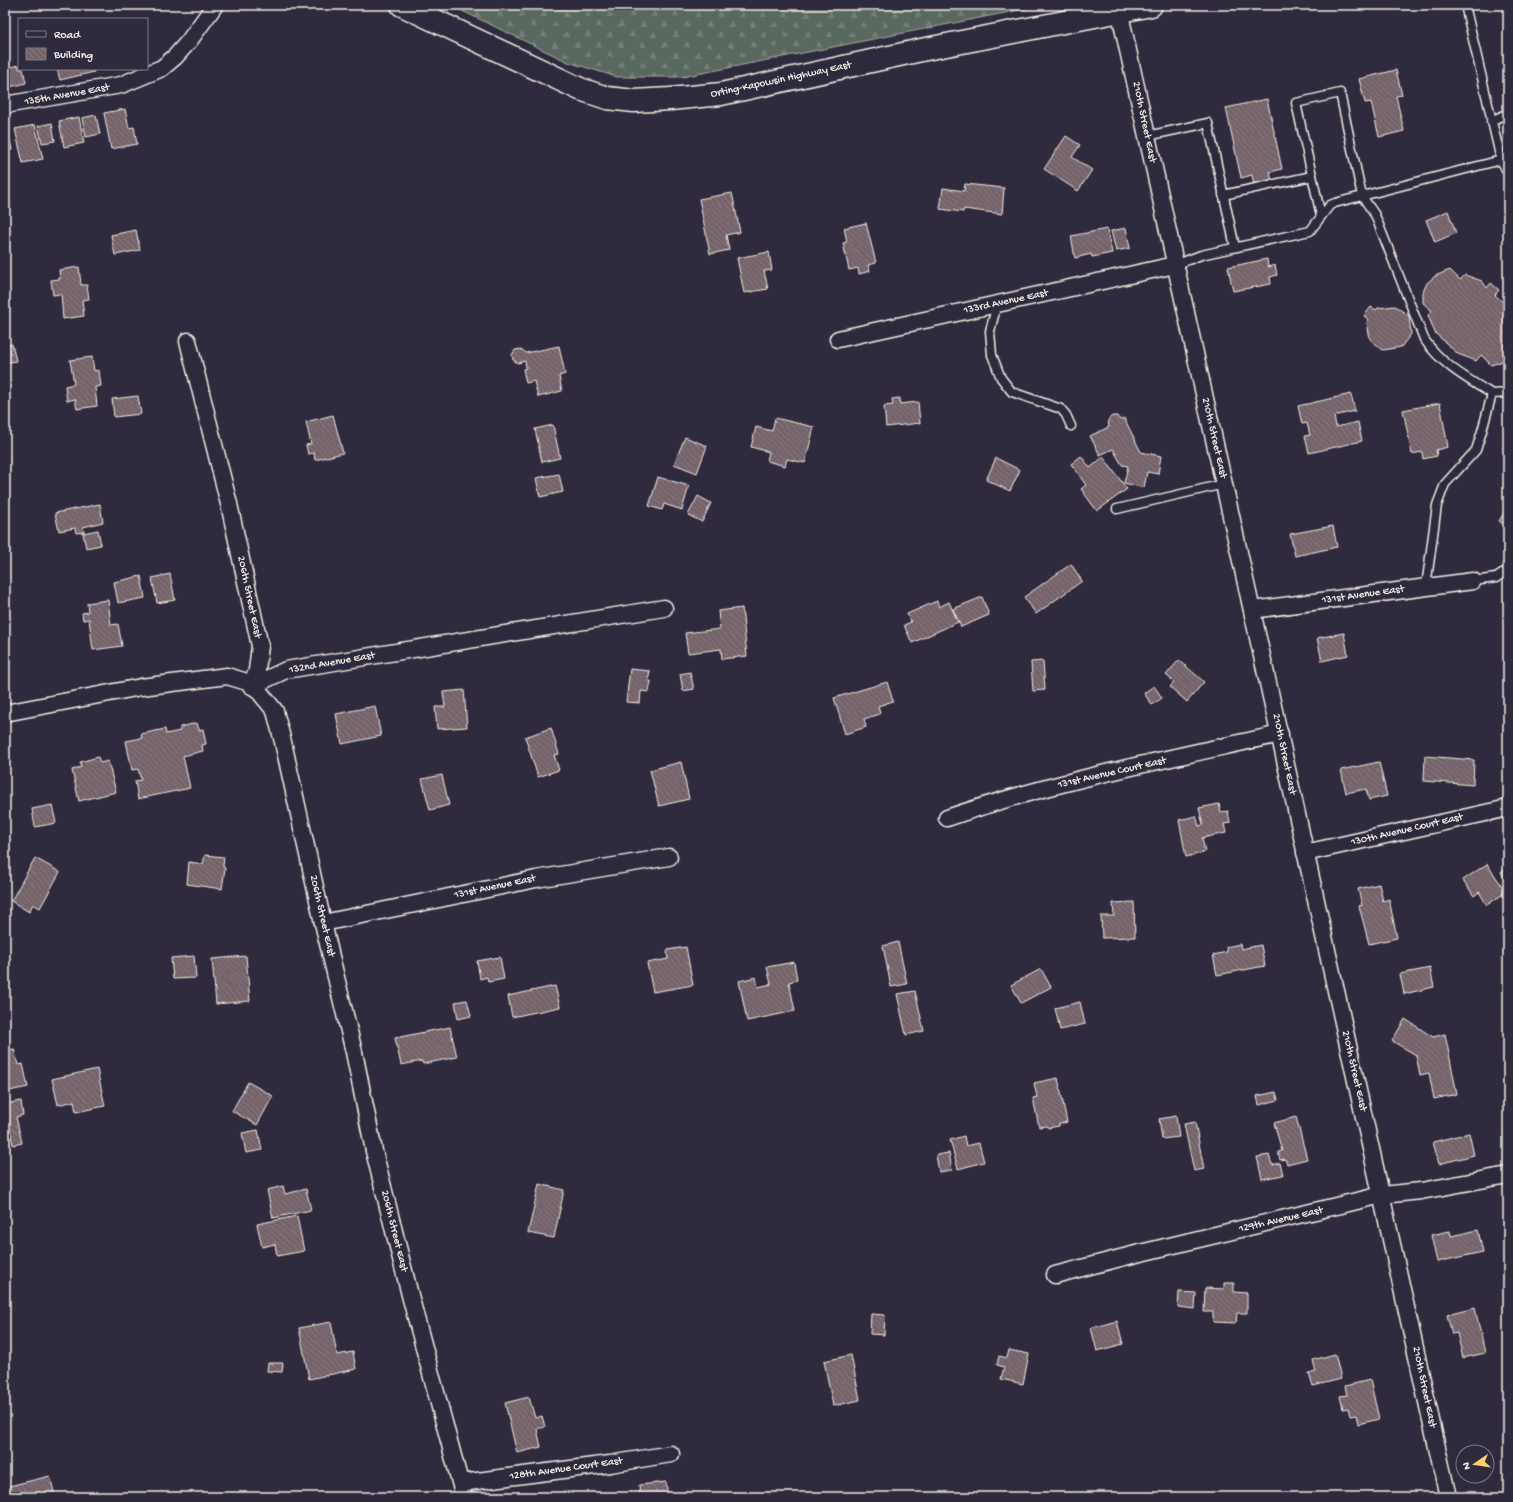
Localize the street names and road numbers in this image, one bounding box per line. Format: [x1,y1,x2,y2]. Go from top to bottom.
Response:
street label: Orting-Kapowsin Highway East [710,59,854,101]
street label: 210th Street East [1130,80,1159,165]
street label: 135th Avenue East [23,81,112,109]
street label: 133rd Avenue East [962,287,1051,317]
street label: 210th Street East [1199,396,1229,481]
street label: 206th Street East [234,555,264,641]
street label: 131st Avenue East [1320,583,1406,607]
street label: 132nd Avenue East [287,649,377,677]
street label: 210th Street East [1270,712,1299,797]
street label: 131st Avenue Court East [1056,754,1169,792]
street label: 130th Avenue Court East [1349,811,1466,849]
street label: 131st Avenue East [452,872,538,902]
street label: 206th Street East [307,874,338,960]
street label: 210th Street East [1339,1029,1369,1114]
street label: 206th Street East [378,1189,410,1275]
street label: 129th Avenue East [1237,1204,1325,1236]
street label: 210th Street East [1410,1345,1439,1430]
street label: 128th Avenue Court East [508,1455,625,1483]

